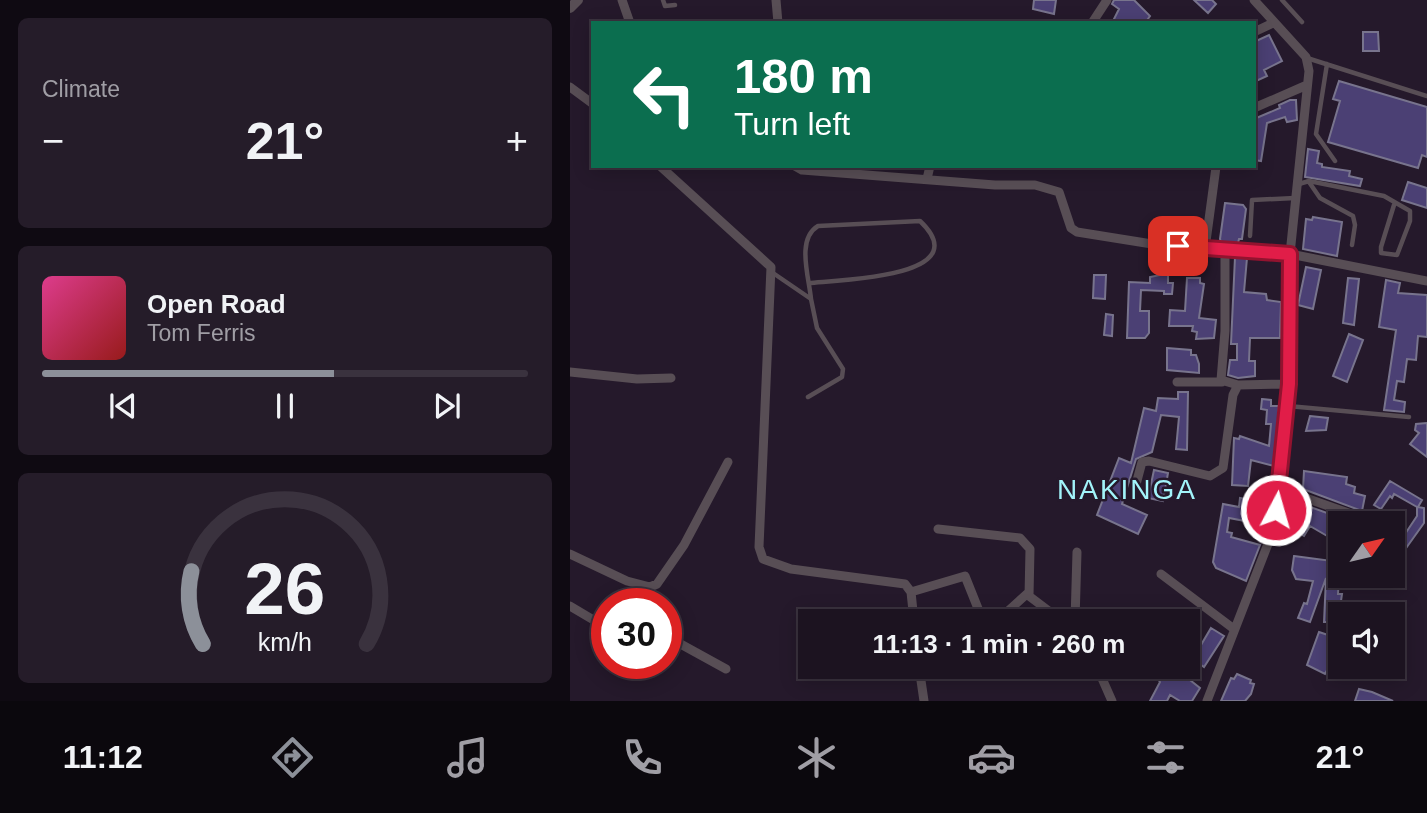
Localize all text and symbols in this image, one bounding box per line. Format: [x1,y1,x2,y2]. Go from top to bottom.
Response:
icon: left [619,49,710,140]
text: 180 m [734,49,873,103]
text: Climate [42,76,120,102]
text: Turn left [734,106,850,142]
text: 21° [246,112,324,170]
text: − [42,120,64,162]
text: + [506,120,528,162]
pin [1148,216,1208,276]
icon: arrive [1159,227,1197,265]
text: Open Road [147,289,286,319]
text: Tom Ferris [147,320,256,346]
icon: previous [104,387,142,425]
icon: pause [266,387,304,425]
icon: next [428,387,466,425]
position arrow [1239,473,1313,547]
district label: NAKINGA [1057,474,1197,505]
north arrow [1328,511,1405,588]
map controls [1328,511,1405,679]
text: 26 [245,549,325,630]
speed limit sign: 30 [591,588,682,679]
button: sound [1328,602,1405,679]
text: km/h [258,628,312,656]
text: 11:13 · 1 min · 260 m [873,629,1125,659]
icon: directions [268,733,317,782]
icon: music [443,733,492,782]
icon: phone [618,733,667,782]
icon: climate [792,733,841,782]
icon: car [967,733,1016,782]
icon: filters [1141,733,1190,782]
text: 11:12 [63,739,143,775]
text: 21° [1316,739,1364,775]

